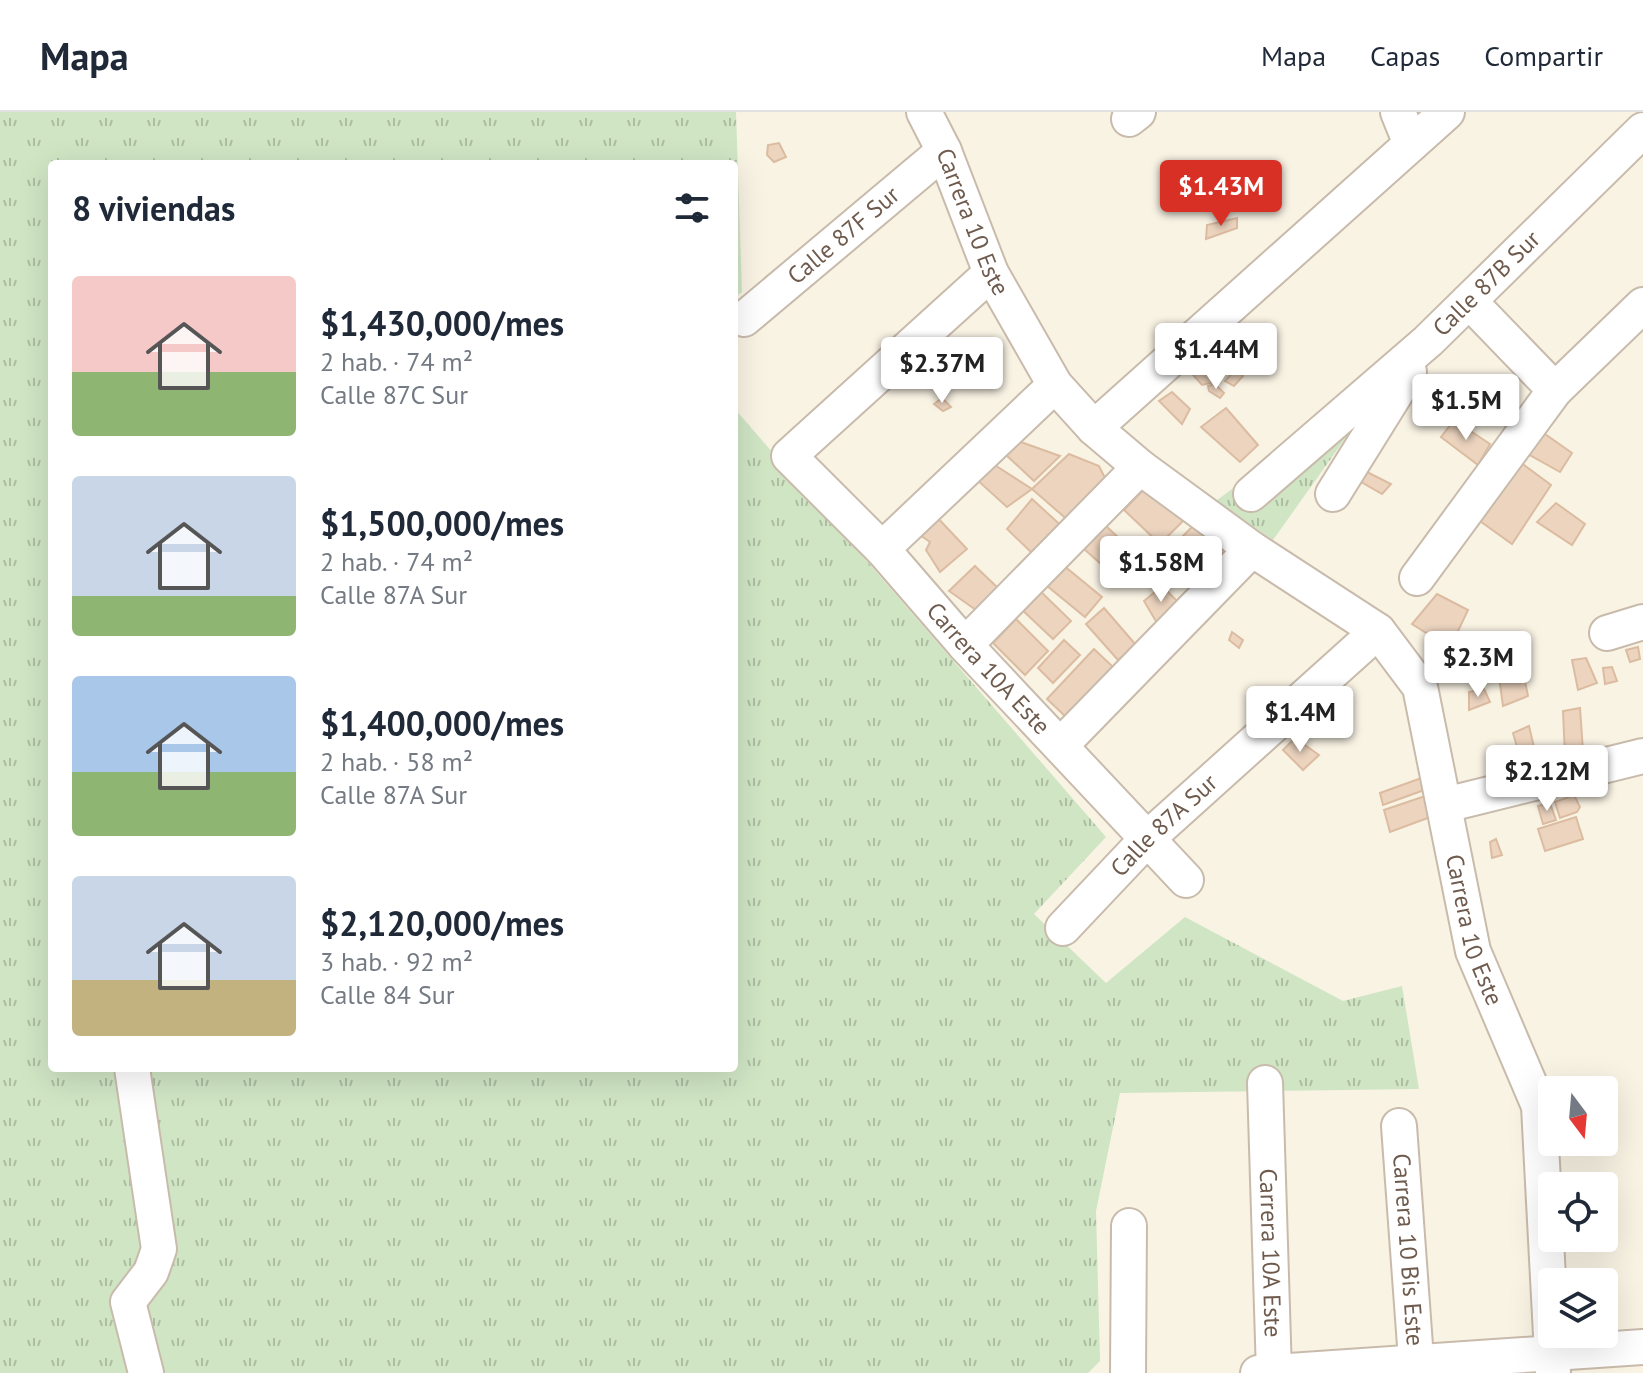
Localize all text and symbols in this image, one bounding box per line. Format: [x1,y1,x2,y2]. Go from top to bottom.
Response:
text: Mapa [40,31,129,80]
text: Mapa [1261,37,1326,74]
text: Capas [1370,37,1440,74]
text: Compartir [1484,37,1603,74]
street label: Carrera 10 Este [929,144,1016,301]
pin: $1.43M [1156,160,1286,228]
text: $1.43M [1178,169,1264,202]
street label: Calle 87F Sur [781,179,906,291]
text: 8 viviendas [72,186,235,230]
icon: filters [670,186,714,230]
street label: Calle 87B Sur [1426,224,1546,343]
text: $1,430,000/mes [320,301,564,345]
icon: home [136,308,232,404]
pin: $1.44M [1151,323,1281,391]
text: $1.44M [1173,332,1259,365]
pin: $2.37M [877,337,1007,405]
text: 2 hab. · 74 m² [320,345,473,378]
text: $2.37M [899,346,985,379]
pin: $1.5M [1410,374,1522,442]
text: Calle 87C Sur [320,378,468,411]
text: $1.5M [1430,383,1502,416]
text: $1,500,000/mes [320,501,564,545]
icon: home [136,508,232,604]
pin: $1.58M [1096,536,1226,604]
text: 2 hab. · 74 m² [320,545,473,578]
text: $1.58M [1118,545,1204,578]
text: Calle 87A Sur [320,578,467,611]
street label: Carrera 10A Este [920,596,1057,741]
pin: $2.3M [1422,631,1534,699]
text: $2.3M [1442,640,1514,673]
pin: $1.4M [1244,686,1356,754]
text: $1.4M [1264,695,1336,728]
text: $1,400,000/mes [320,701,564,745]
icon: home [136,708,232,804]
text: 2 hab. · 58 m² [320,745,473,778]
pin: $2.12M [1482,745,1612,813]
text: $2.12M [1504,754,1590,787]
street label: Calle 87A Sur [1104,767,1224,883]
text: Calle 87A Sur [320,778,467,811]
street label: Carrera 10 Este [1439,851,1510,1010]
text: $2,120,000/mes [320,901,564,945]
icon: home [136,908,232,1004]
text: 3 hab. · 92 m² [320,945,473,978]
text: Calle 84 Sur [320,978,455,1011]
north arrow [1538,1076,1618,1156]
map controls [1538,1076,1618,1348]
street label: Carrera 10 Bis Este [1386,1152,1431,1347]
street label: Carrera 10A Este [1253,1168,1289,1338]
button: locate [1538,1172,1618,1252]
button: layers [1538,1268,1618,1348]

